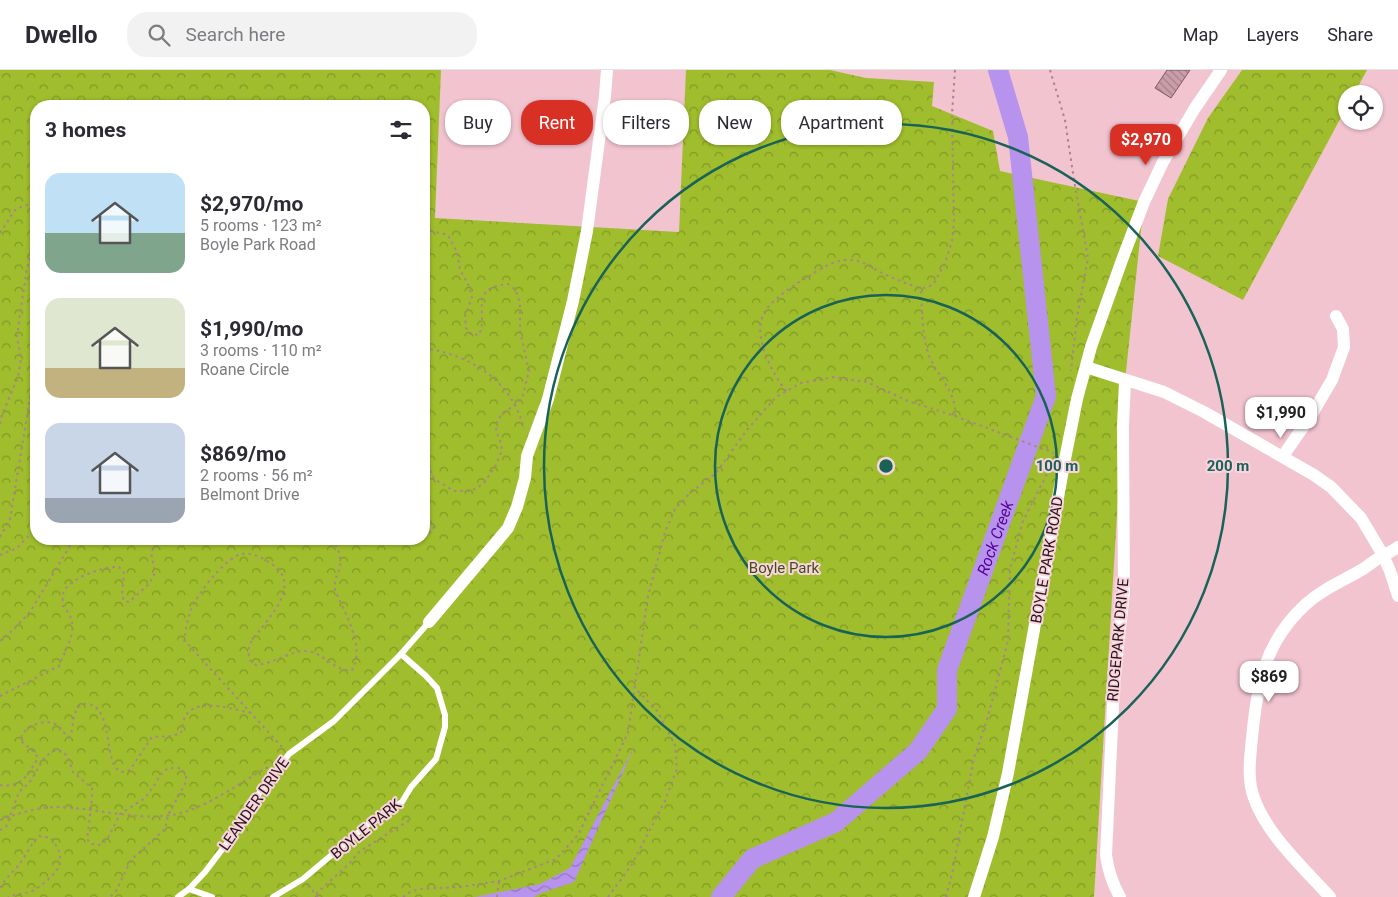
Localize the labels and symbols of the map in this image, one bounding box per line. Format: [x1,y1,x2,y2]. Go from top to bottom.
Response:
pin: $2,970 [1105,124,1187,166]
pin: $1,990 [1240,396,1322,439]
centre of rings [877,457,895,475]
text: 100 m [1036,457,1078,475]
text: 200 m [1207,457,1249,475]
street label: BOYLE PARK ROAD [1027,495,1067,625]
water label: Rock Creek [973,497,1018,578]
park label: Boyle Park [749,559,820,577]
street label: RIDGEPARK DRIVE [1104,577,1132,702]
pin: $869 [1239,660,1299,703]
street label: LEANDER DRIVE [215,754,293,854]
street label: BOYLE PARK [327,795,405,863]

